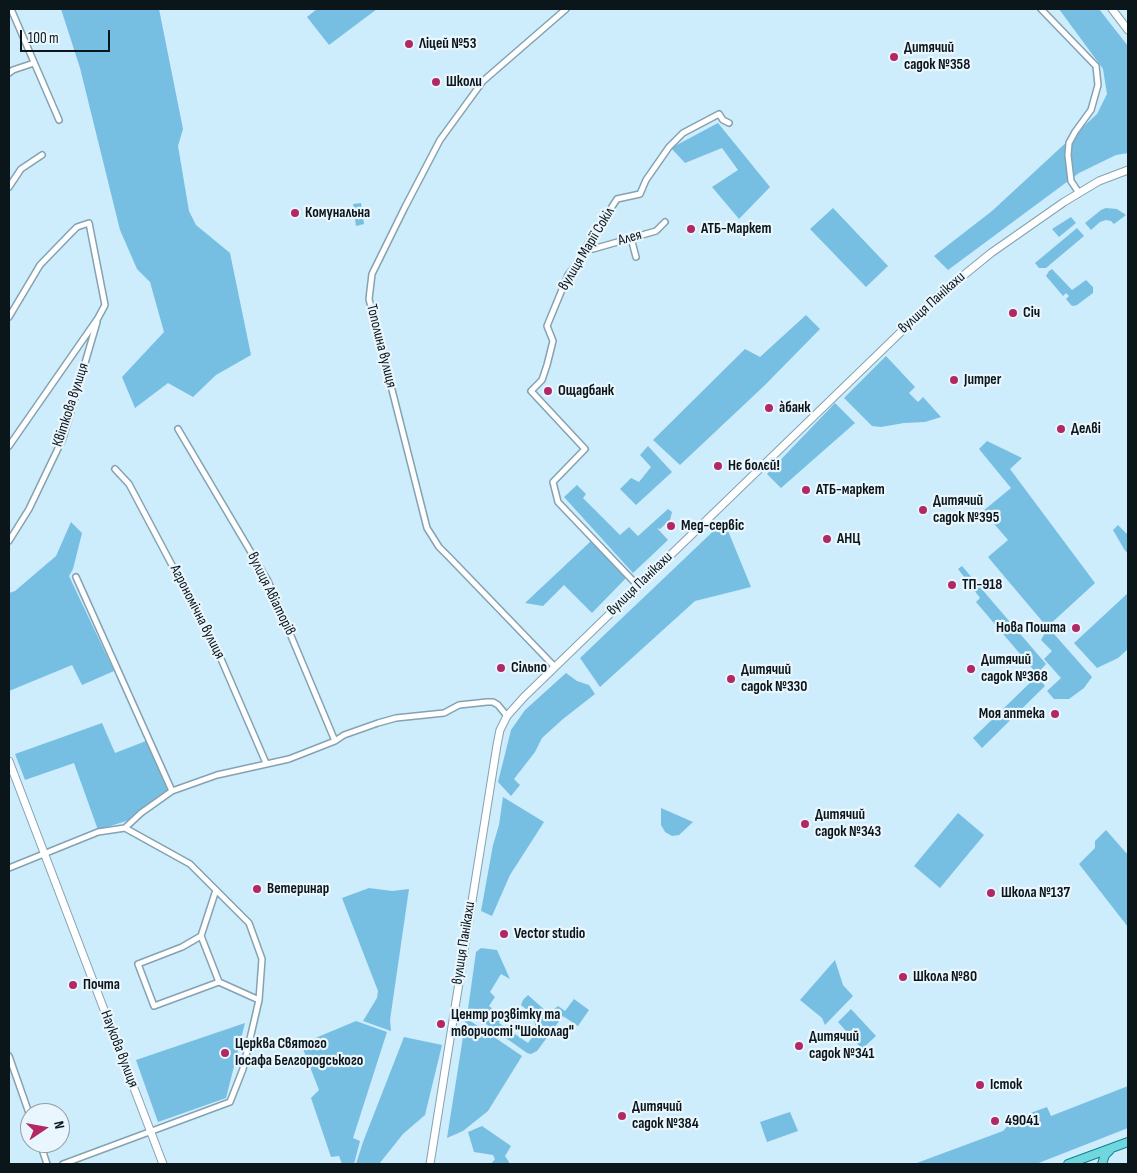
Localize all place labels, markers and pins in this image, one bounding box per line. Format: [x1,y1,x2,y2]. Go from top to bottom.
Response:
place label: Ліцей №53 [419,35,476,53]
marker: Ліцей №53 [403,38,415,50]
place label: Дитячий садок №358 [904,39,970,74]
marker: Дитячий садок №358 [888,51,900,63]
place label: Школи [446,73,482,91]
marker: Школи [430,76,442,88]
place label: Комунальна [305,204,370,222]
marker: Комунальна [289,207,301,219]
place label: АТБ-Маркет [701,220,771,238]
marker: АТБ-Маркет [685,223,697,235]
place label: Січ [1023,304,1040,322]
marker: Січ [1007,307,1019,319]
place label: Jumper [964,371,1001,389]
marker: Jumper [948,374,960,386]
place label: Ощадбанк [558,382,614,400]
marker: Ощадбанк [542,385,554,397]
place label: а̀банк [779,399,811,417]
marker: а̀банк [763,402,775,414]
place label: Делві [1071,420,1101,438]
marker: Делві [1055,423,1067,435]
place label: Нє болєй! [728,457,780,475]
marker: Нє болєй! [712,460,724,472]
place label: АТБ-маркет [816,481,885,499]
marker: АТБ-маркет [800,484,812,496]
place label: Дитячий садок №395 [933,492,999,527]
marker: Дитячий садок №395 [917,504,929,516]
place label: Мед-сервіс [681,517,744,535]
marker: Мед-сервіс [665,520,677,532]
place label: АНЦ [837,530,860,548]
marker: АНЦ [821,533,833,545]
place label: ТП-918 [962,576,1002,594]
marker: ТП-918 [946,579,958,591]
place label: Нова Пошта [996,619,1066,637]
marker: Нова Пошта [1070,622,1082,634]
place label: Дитячий садок №368 [981,651,1048,686]
place label: Сільпо [511,659,547,677]
place label: Дитячий садок №330 [741,661,807,696]
marker: Сільпо [495,662,507,674]
marker: Дитячий садок №368 [965,663,977,675]
marker: Дитячий садок №330 [725,673,737,685]
place label: Моя аптека [979,705,1045,723]
marker: Моя аптека [1049,708,1061,720]
place label: Дитячий садок №343 [815,806,881,841]
marker: Дитячий садок №343 [799,818,811,830]
place label: Ветеринар [267,880,329,898]
marker: Ветеринар [251,883,263,895]
place label: Школа №137 [1001,884,1070,902]
marker: Школа №137 [985,887,997,899]
place label: Vector studio [514,925,585,943]
marker: Vector studio [498,928,510,940]
place label: Школа №80 [913,968,977,986]
marker: Школа №80 [897,971,909,983]
place label: Почта [83,976,120,994]
marker: Почта [67,979,79,991]
place label: Центр розвітку та творчості "Шоколад" [451,1006,574,1041]
marker: Центр розвітку та творчості "Шоколад" [435,1018,447,1030]
place label: Дитячий садок №341 [809,1028,874,1063]
place label: Церква Святого Іосафа Белгородського [235,1035,363,1070]
marker: Дитячий садок №341 [793,1040,805,1052]
marker: Церква Святого Іосафа Белгородського [219,1047,231,1059]
place label: Істок [990,1076,1022,1094]
marker: Істок [974,1079,986,1091]
place label: Дитячий садок №384 [632,1098,699,1133]
marker: Дитячий садок №384 [616,1110,628,1122]
place label: 49041 [1005,1112,1039,1130]
marker: 49041 [989,1115,1001,1127]

